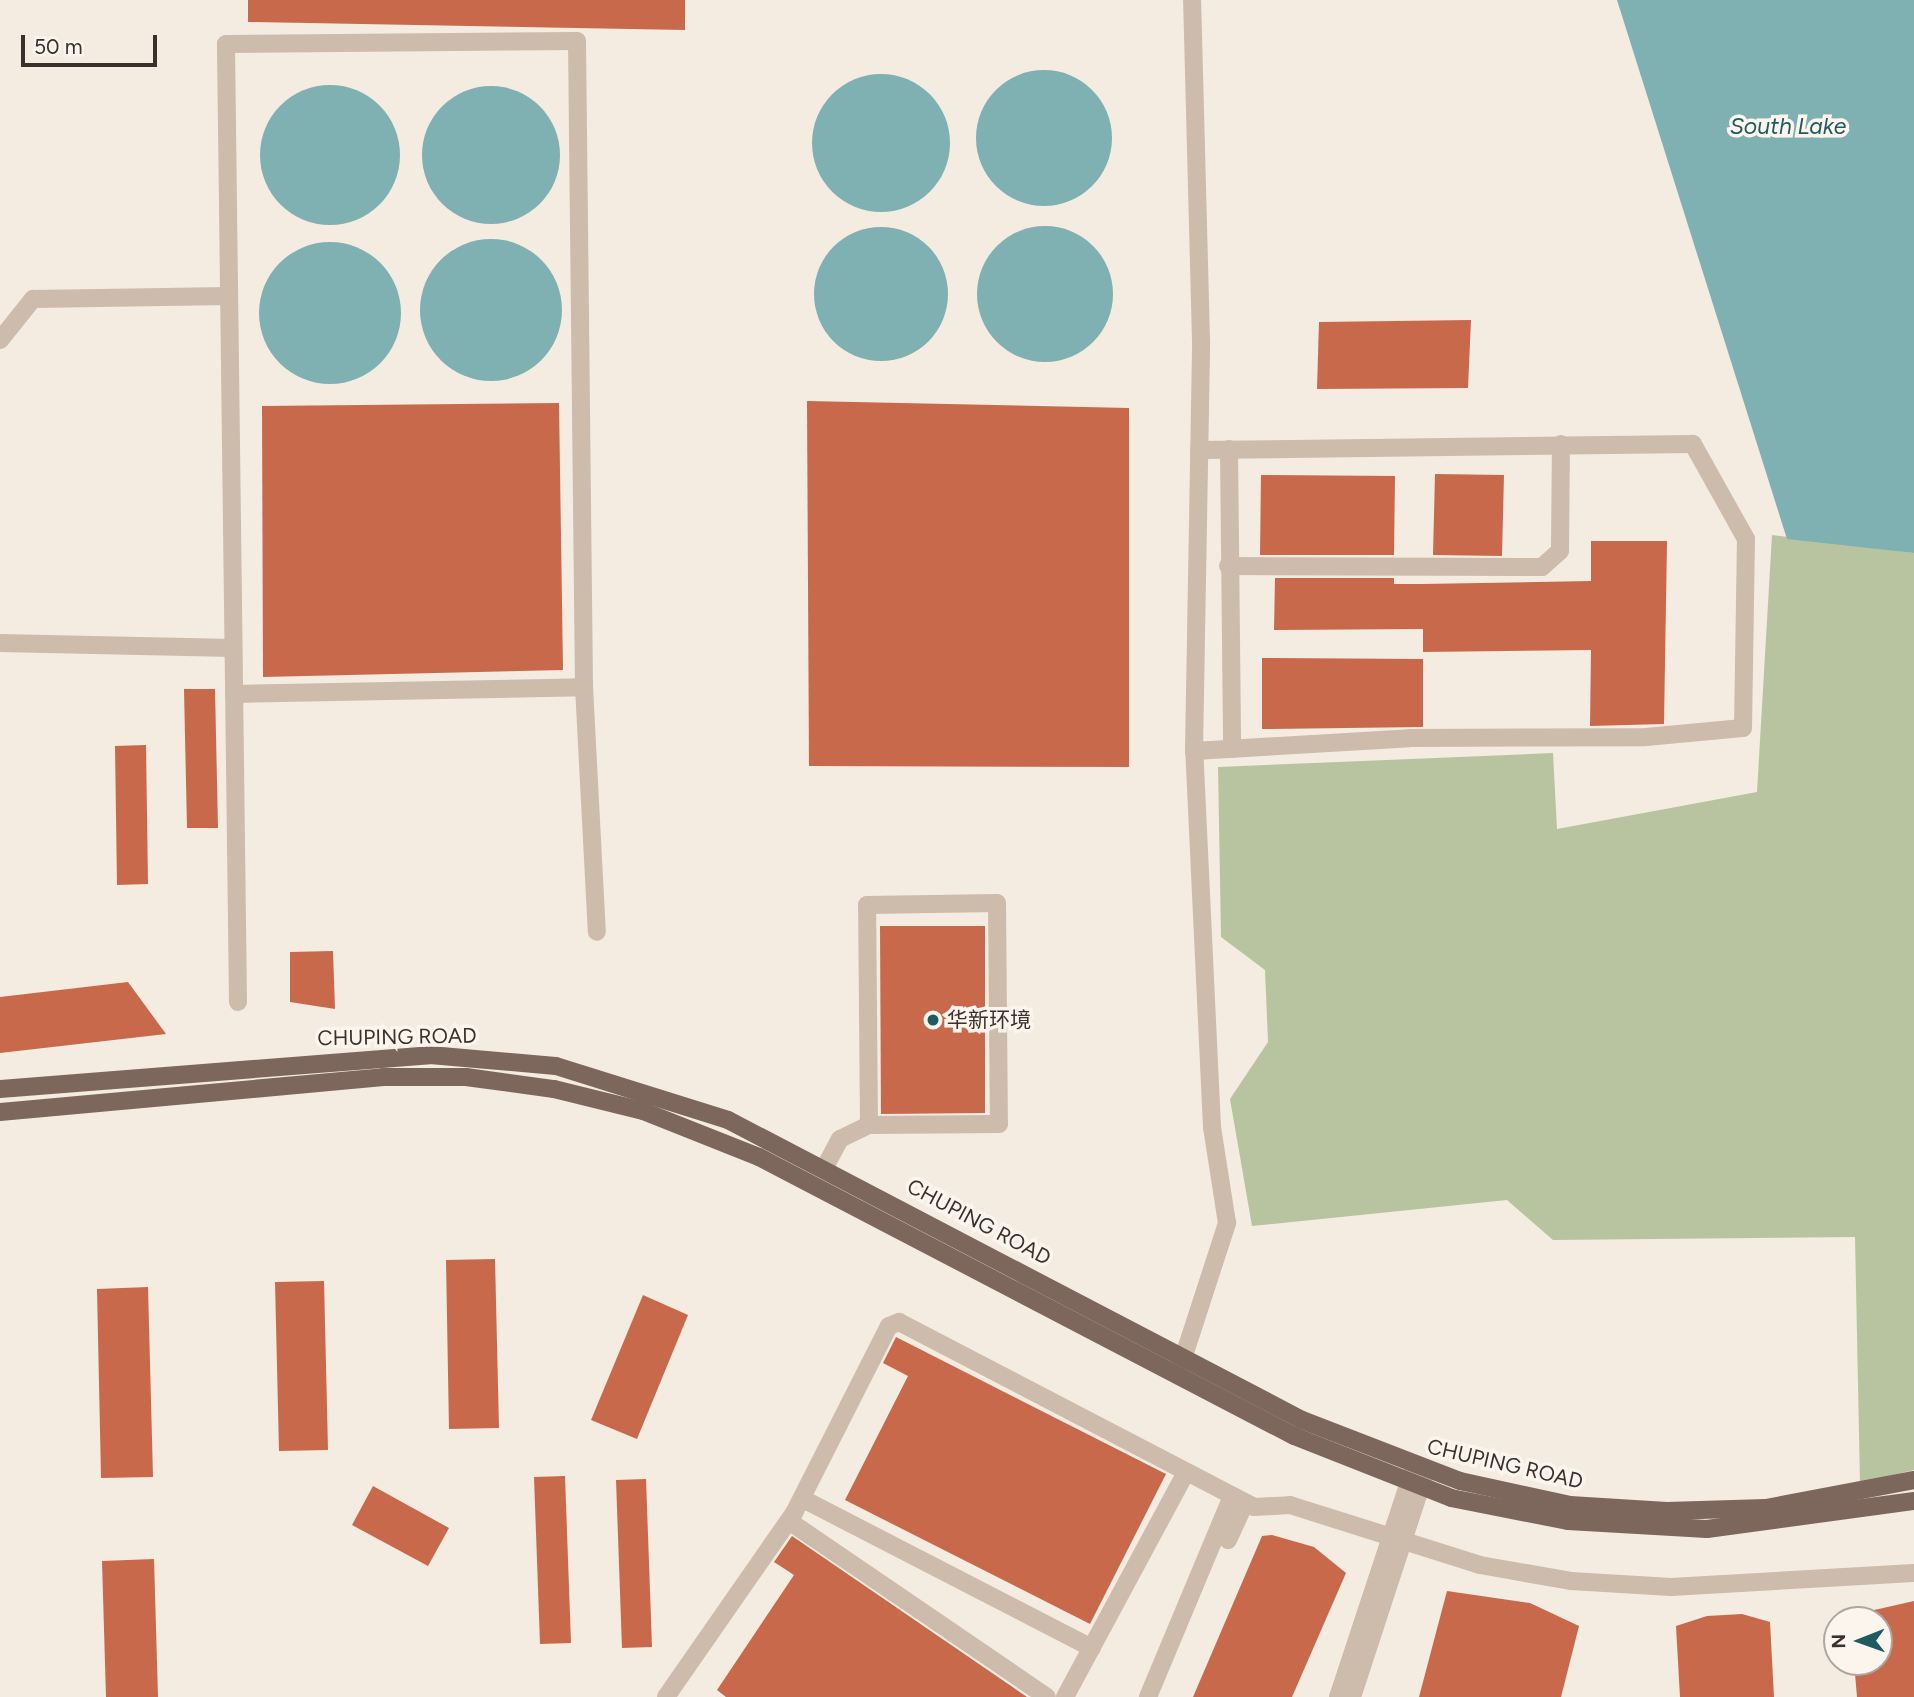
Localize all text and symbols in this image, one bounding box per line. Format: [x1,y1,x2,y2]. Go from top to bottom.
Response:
scale bar [24,21,161,65]
text: 50 m [34,34,83,59]
water label: South Lake [1730,112,1846,140]
place label: 华新环境 [947,1007,1031,1033]
marker: 华新环境 [925,1012,941,1028]
street label: CHUPING ROAD [317,1023,477,1051]
street label: CHUPING ROAD [903,1174,1055,1270]
street label: CHUPING ROAD [1425,1434,1585,1494]
north arrow [1823,1606,1893,1676]
text: N [1827,1634,1850,1649]

